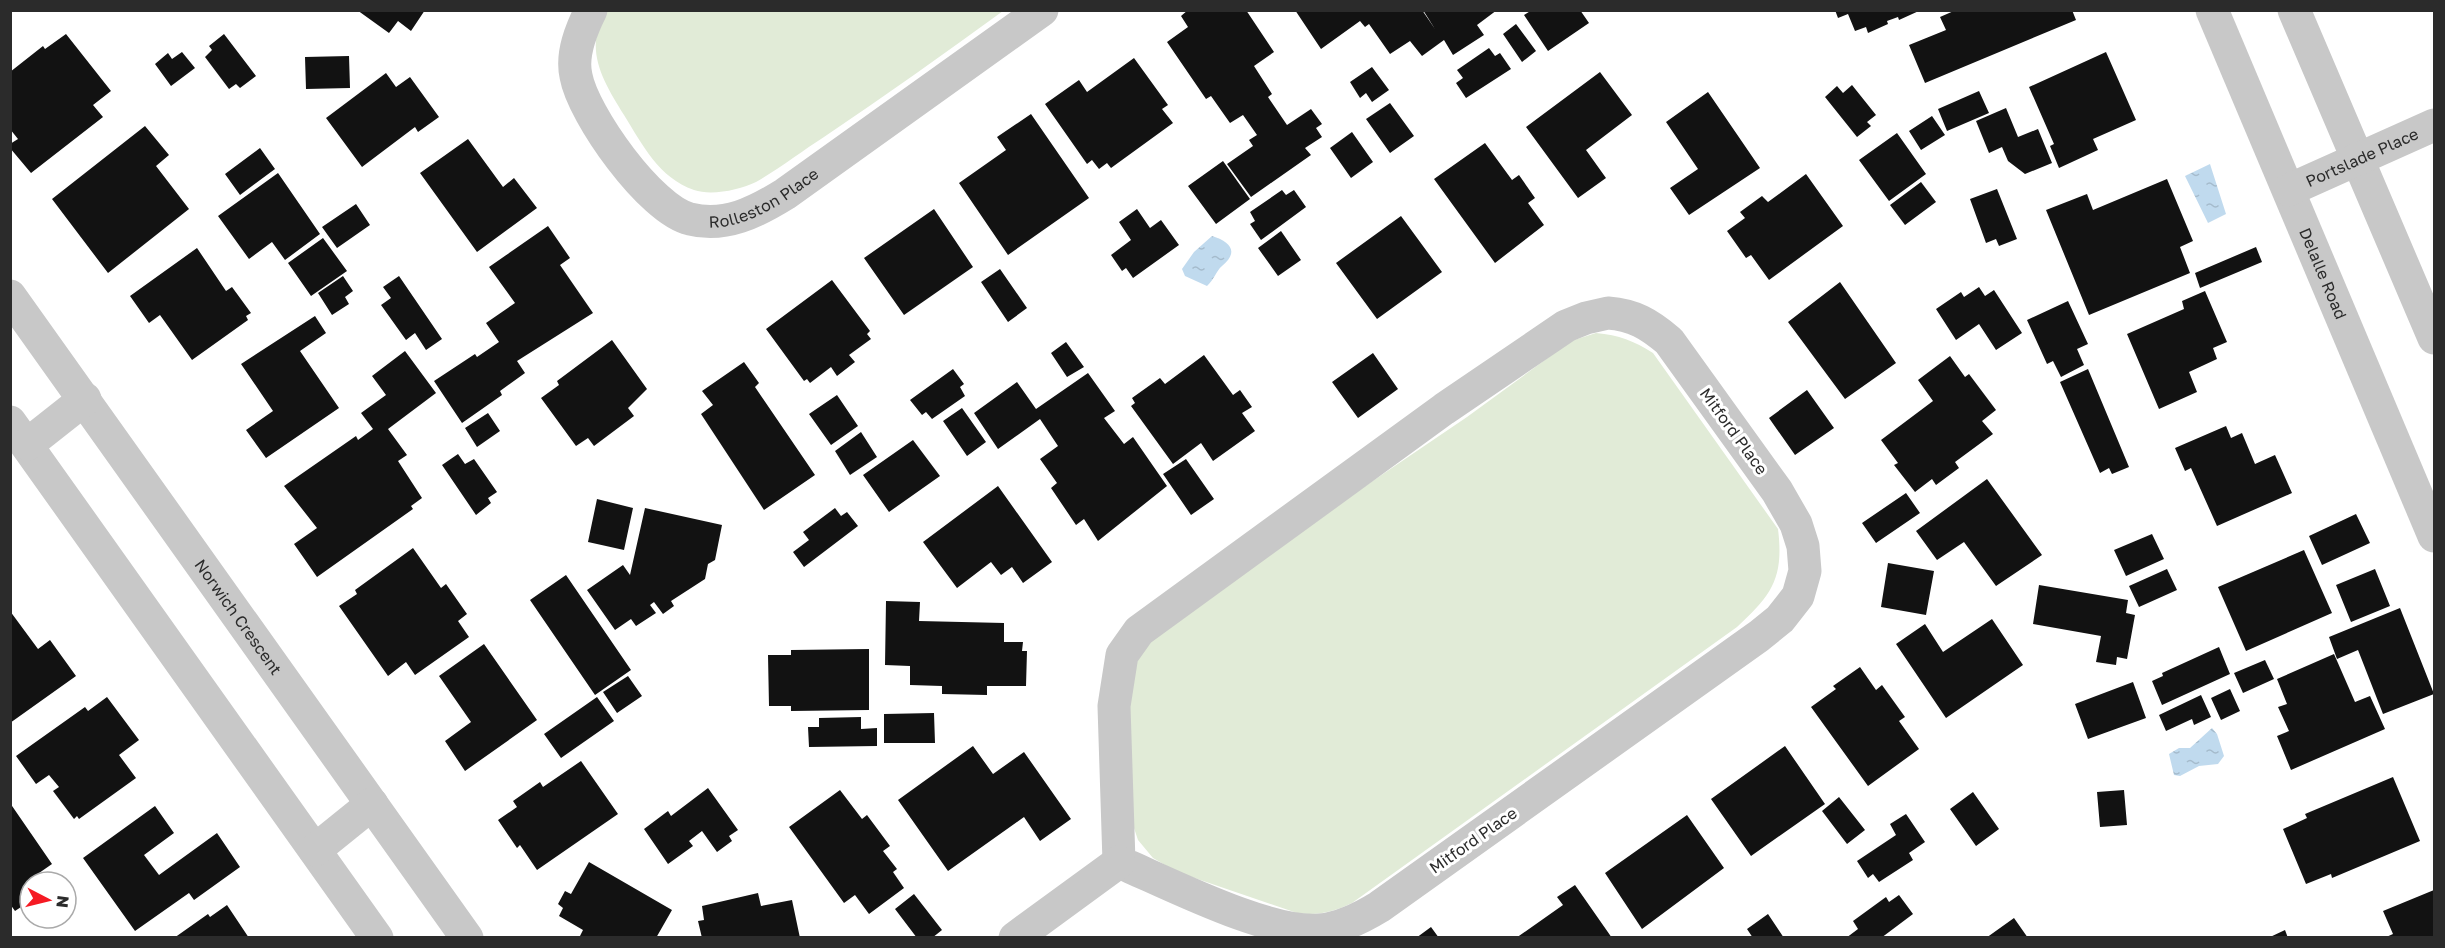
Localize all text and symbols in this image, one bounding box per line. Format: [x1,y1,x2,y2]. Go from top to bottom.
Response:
street label: Portslade Place [2303,123,2421,191]
street label: Rolleston Place [708,163,822,232]
street label: Delalle Road [2295,225,2351,322]
street label: Mitford Place [1696,384,1772,478]
street label: Norwich Crescent [191,555,286,679]
street label: Mitford Place [1425,802,1521,878]
north arrow [18,870,78,930]
text: N [52,895,74,909]

